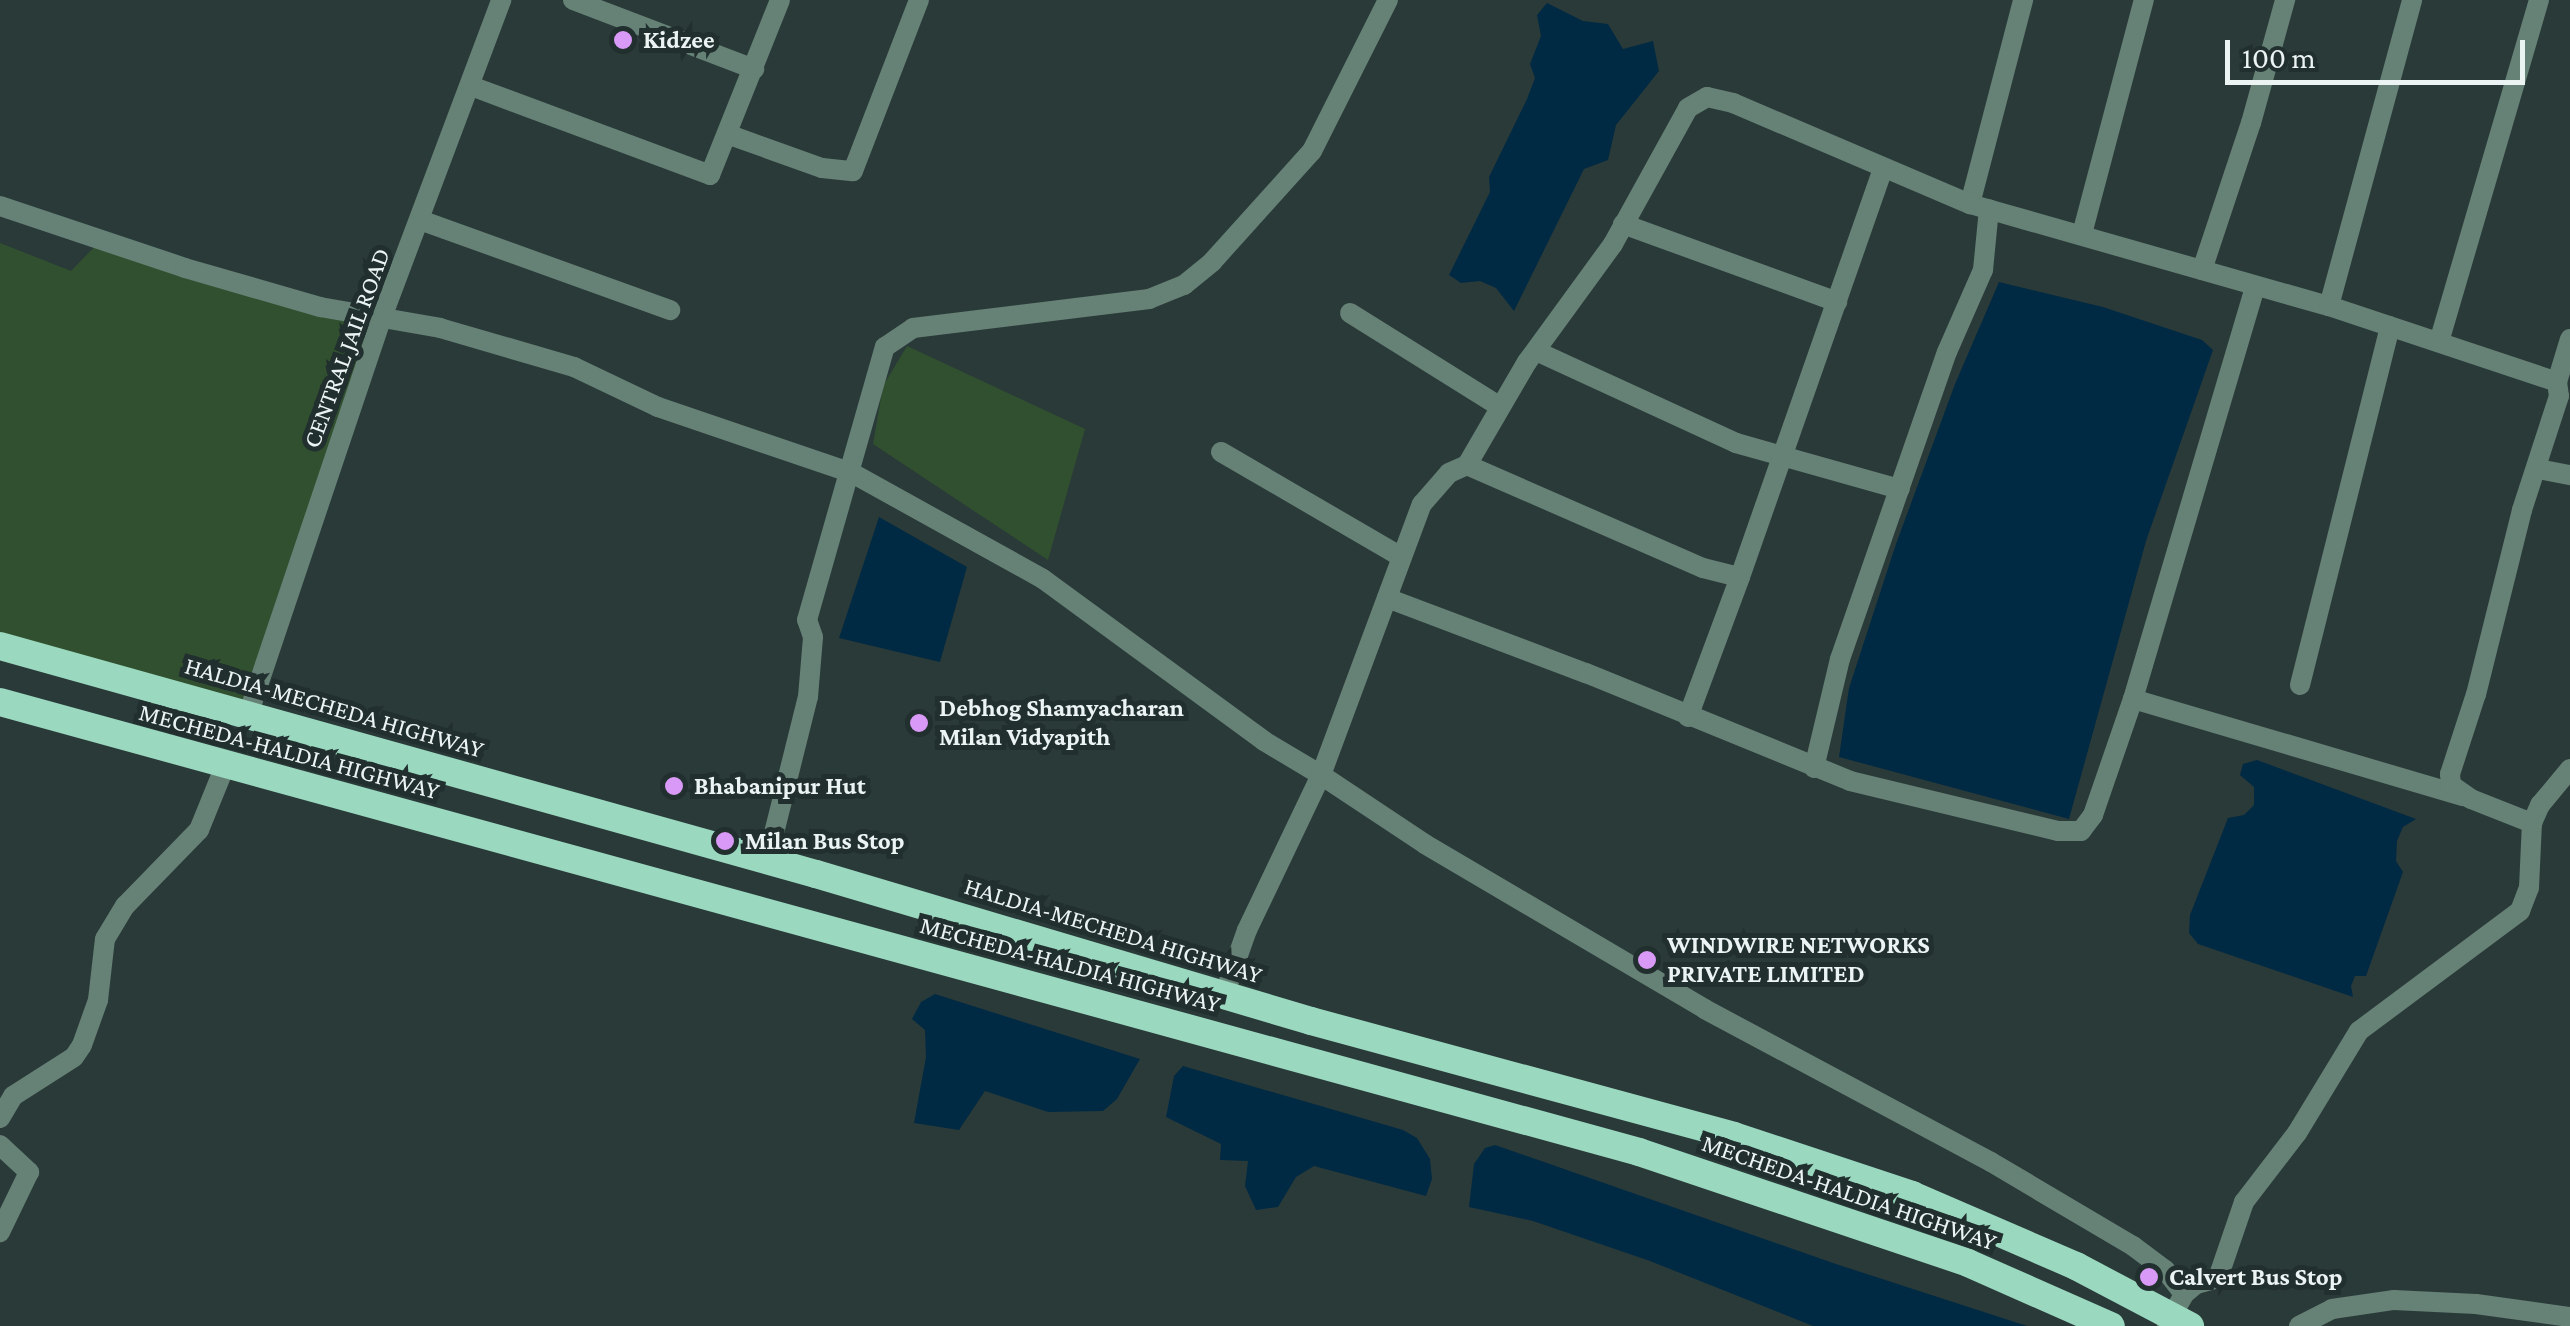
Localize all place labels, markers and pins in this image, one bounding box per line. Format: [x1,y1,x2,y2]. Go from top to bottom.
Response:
place label: Kidzee [643,25,715,55]
marker: Kidzee [612,29,634,51]
place label: Debhog Shamyacharan Milan Vidyapith [939,694,1184,753]
marker: Debhog Shamyacharan Milan Vidyapith [908,712,930,734]
place label: Bhabanipur Hut [694,771,866,801]
marker: Bhabanipur Hut [663,775,685,797]
place label: Milan Bus Stop [745,826,905,856]
marker: Milan Bus Stop [714,830,736,852]
place label: WINDWIRE NETWORKS PRIVATE LIMITED [1667,931,1930,990]
marker: WINDWIRE NETWORKS PRIVATE LIMITED [1636,949,1658,971]
place label: Calvert Bus Stop [2169,1262,2343,1292]
marker: Calvert Bus Stop [2138,1266,2160,1288]

